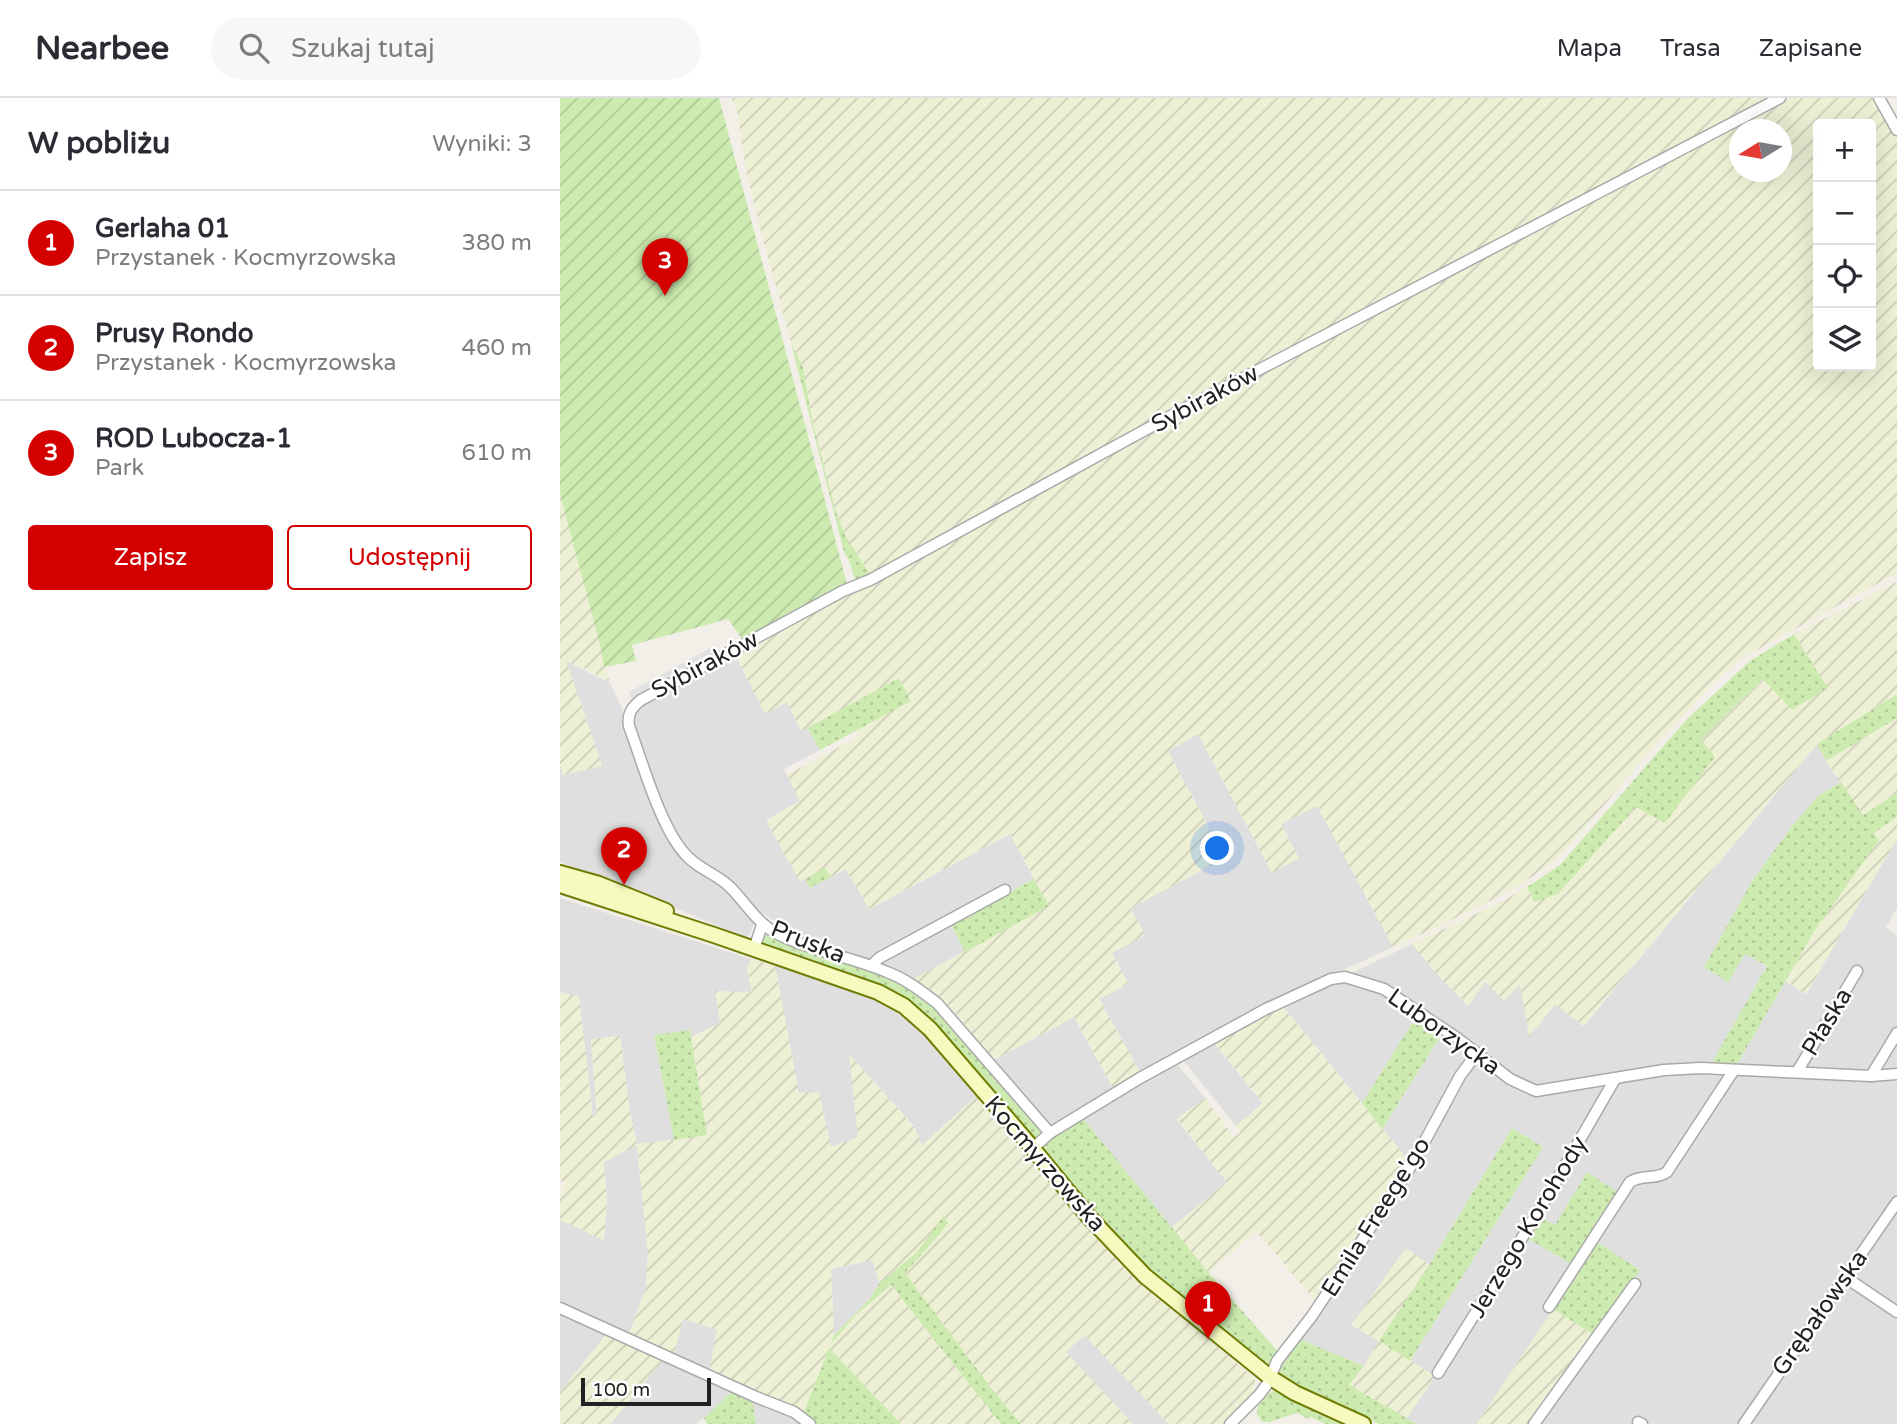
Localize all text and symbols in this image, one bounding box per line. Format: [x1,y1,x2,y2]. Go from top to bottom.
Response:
search box [211,17,701,80]
text: Nearbee [35,29,169,68]
icon: search [235,29,273,67]
text: Szukaj tutaj [291,33,435,64]
text: Mapa [1557,34,1622,63]
text: Trasa [1660,34,1721,63]
text: Zapisane [1759,34,1862,63]
north arrow [1729,119,1792,182]
map controls [1813,119,1876,371]
button: + [1813,119,1876,182]
text: W pobliżu [28,125,170,162]
text: Wyniki: 3 [432,130,532,158]
button: − [1813,182,1876,245]
text: Gerlaha 01 [95,213,230,244]
text: 1 [44,229,58,257]
text: 380 m [462,229,532,257]
pin: 3 [642,238,688,296]
text: Przystanek · Kocmyrzowska [95,244,397,272]
button: locate [1813,245,1876,308]
button: layers [1813,308,1876,371]
text: Prusy Rondo [95,318,254,349]
text: 2 [44,334,58,362]
text: 460 m [462,334,532,362]
text: Przystanek · Kocmyrzowska [95,349,397,377]
street label: Sybiraków [1147,359,1263,439]
text: ROD Lubocza-1 [95,423,292,454]
text: 3 [44,439,58,467]
text: 610 m [462,439,532,467]
text: Park [95,454,144,482]
button: Zapisz [28,525,273,590]
button: Udostępnij [287,525,532,590]
street label: Sybiraków [647,625,763,705]
pin: 2 [601,827,647,885]
your location [1200,831,1234,865]
street label: Pruska [767,914,849,970]
street label: Luborzycka [1382,983,1506,1081]
street label: Płaska [1796,983,1858,1061]
street label: Kocmyrzowska [978,1090,1112,1238]
street label: Jerzego Korohody [1462,1131,1594,1323]
street label: Emila Freege'go [1315,1132,1437,1302]
street label: Grębałowska [1766,1245,1874,1381]
pin: 1 [1185,1281,1231,1339]
scale bar [581,1375,710,1407]
text: 100 m [592,1379,650,1401]

